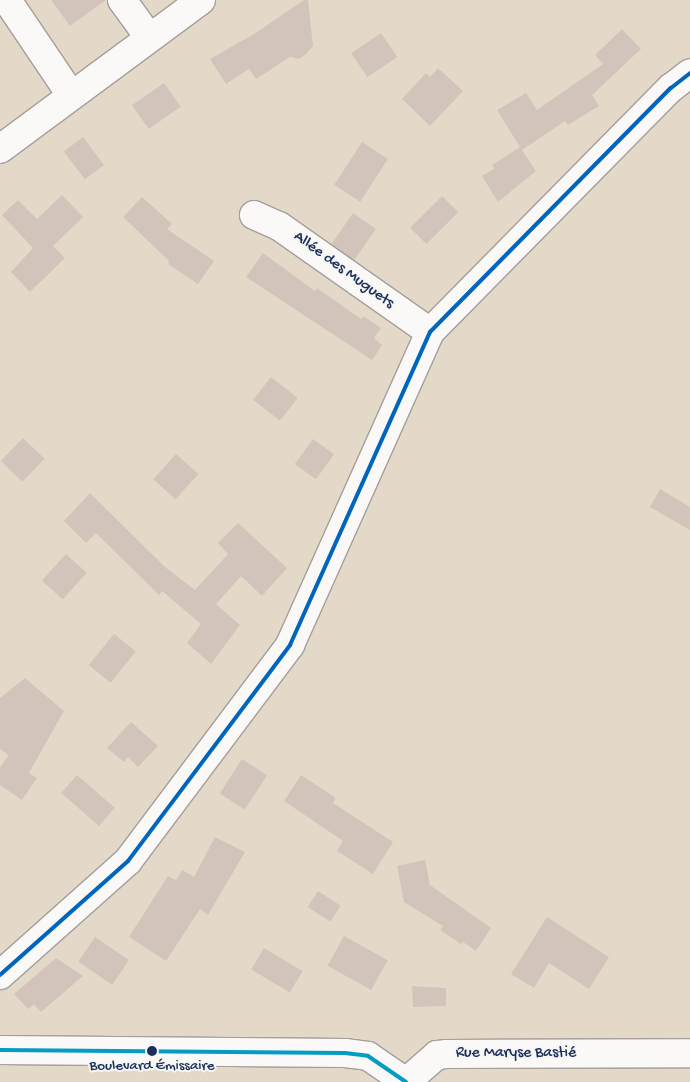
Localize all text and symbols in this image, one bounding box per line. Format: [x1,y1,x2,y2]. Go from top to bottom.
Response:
street label: Allée des Muguets [289,228,397,314]
street label: Rue Maryse Bastié [456,1044,576,1064]
marker: Boulevard Émissaire [147,1046,157,1056]
place label: Boulevard Émissaire [89,1058,215,1076]

